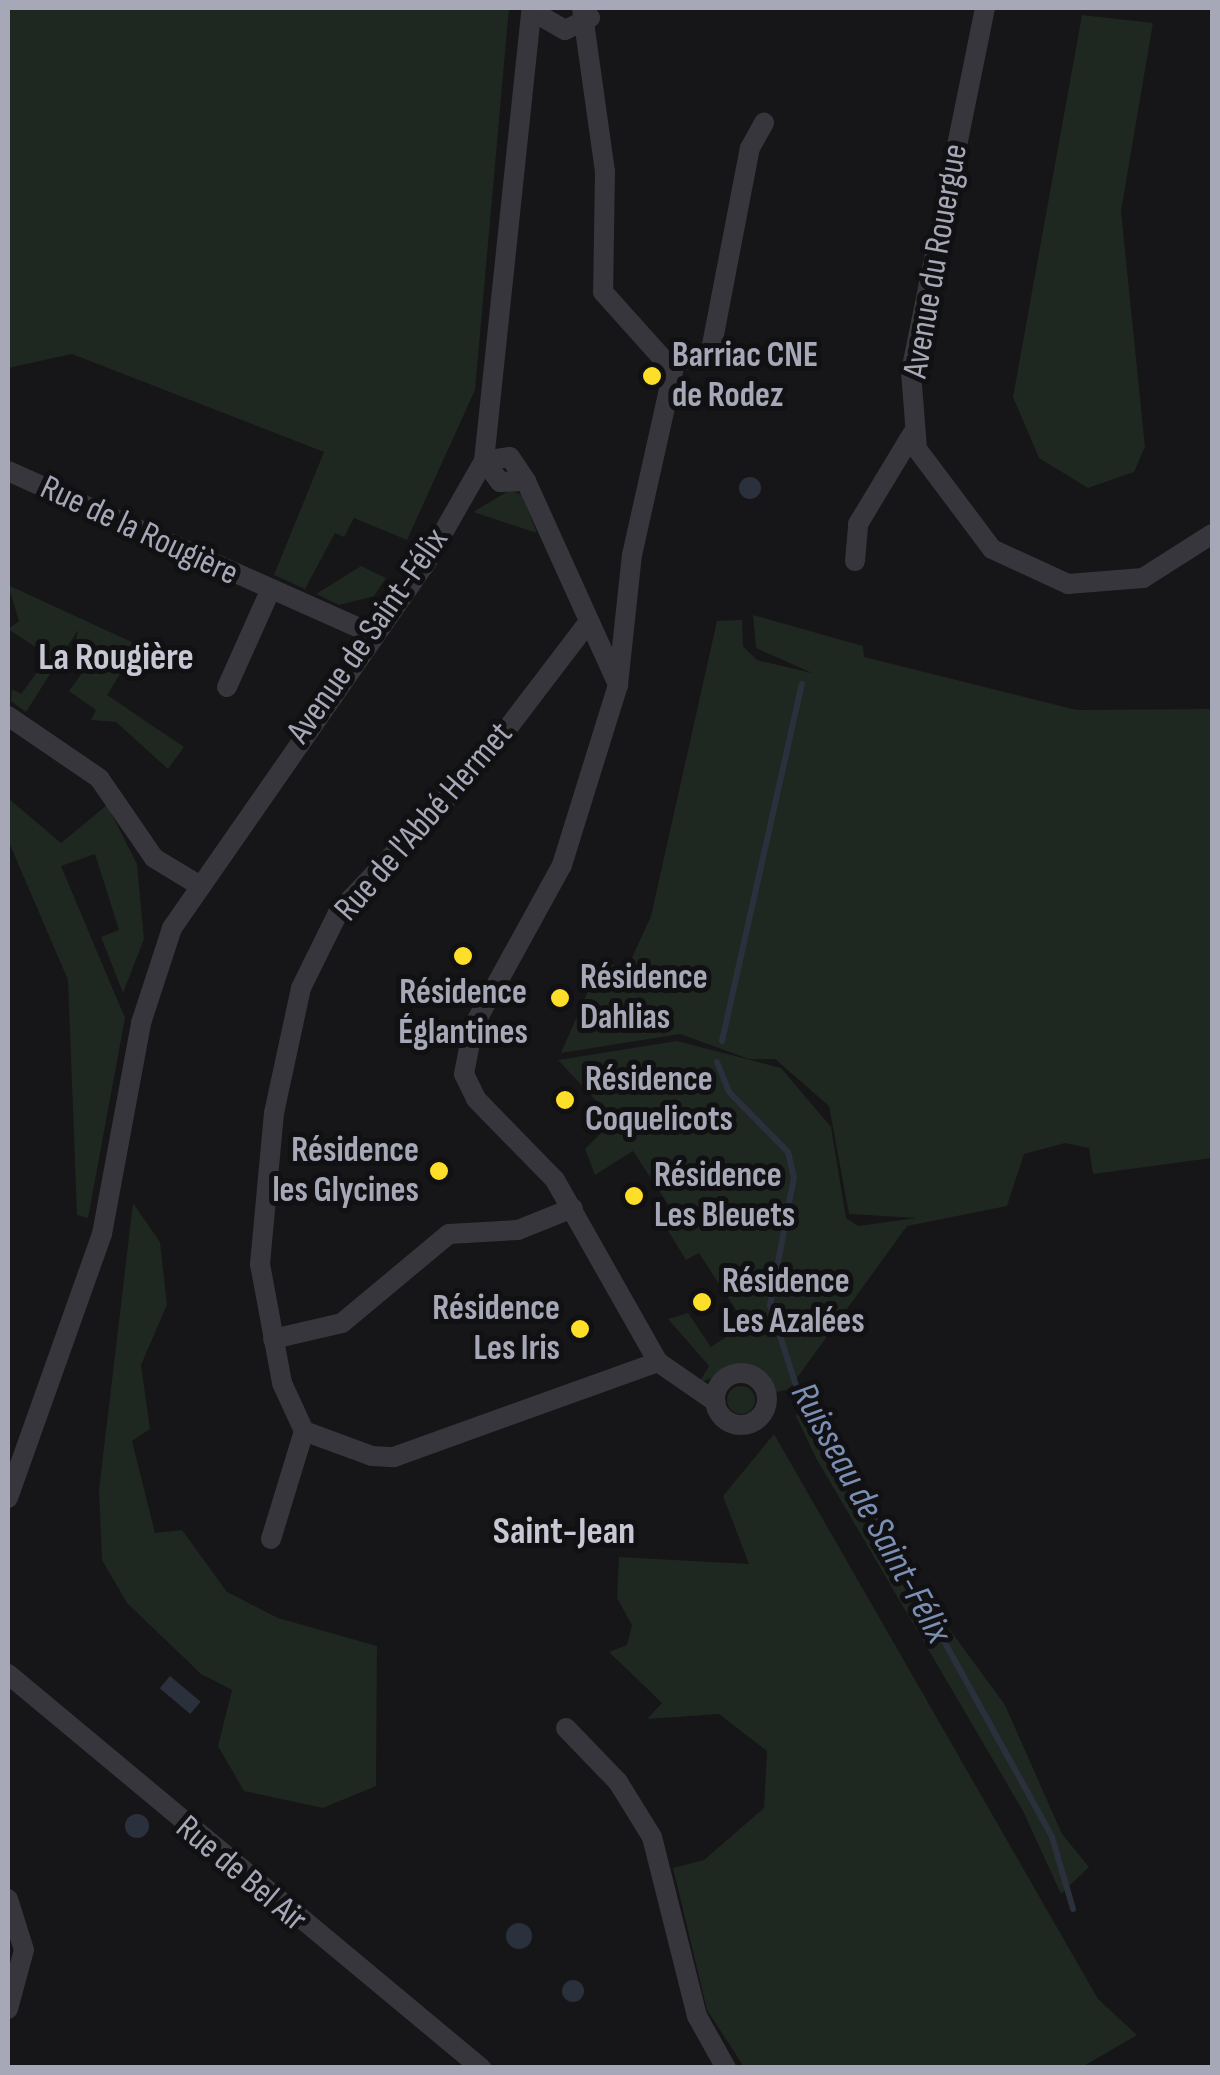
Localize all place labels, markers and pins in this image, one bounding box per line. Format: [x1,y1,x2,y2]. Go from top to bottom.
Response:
place label: Barriac CNE de Rodez [672,335,818,417]
marker: Barriac CNE de Rodez [641,365,663,387]
marker: Résidence Églantines [452,945,474,967]
place label: Résidence Dahlias [580,957,708,1039]
place label: Résidence Églantines [398,972,528,1054]
marker: Résidence Dahlias [549,987,571,1009]
place label: Résidence Coquelicots [585,1059,733,1141]
marker: Résidence Coquelicots [554,1089,576,1111]
place label: Résidence les Glycines [272,1130,419,1212]
place label: Résidence Les Bleuets [654,1155,795,1237]
marker: Résidence les Glycines [428,1160,450,1182]
marker: Résidence Les Bleuets [623,1185,645,1207]
place label: Résidence Les Azalées [722,1261,865,1343]
place label: Résidence Les Iris [432,1288,560,1370]
marker: Résidence Les Azalées [691,1291,713,1313]
marker: Résidence Les Iris [569,1318,591,1340]

